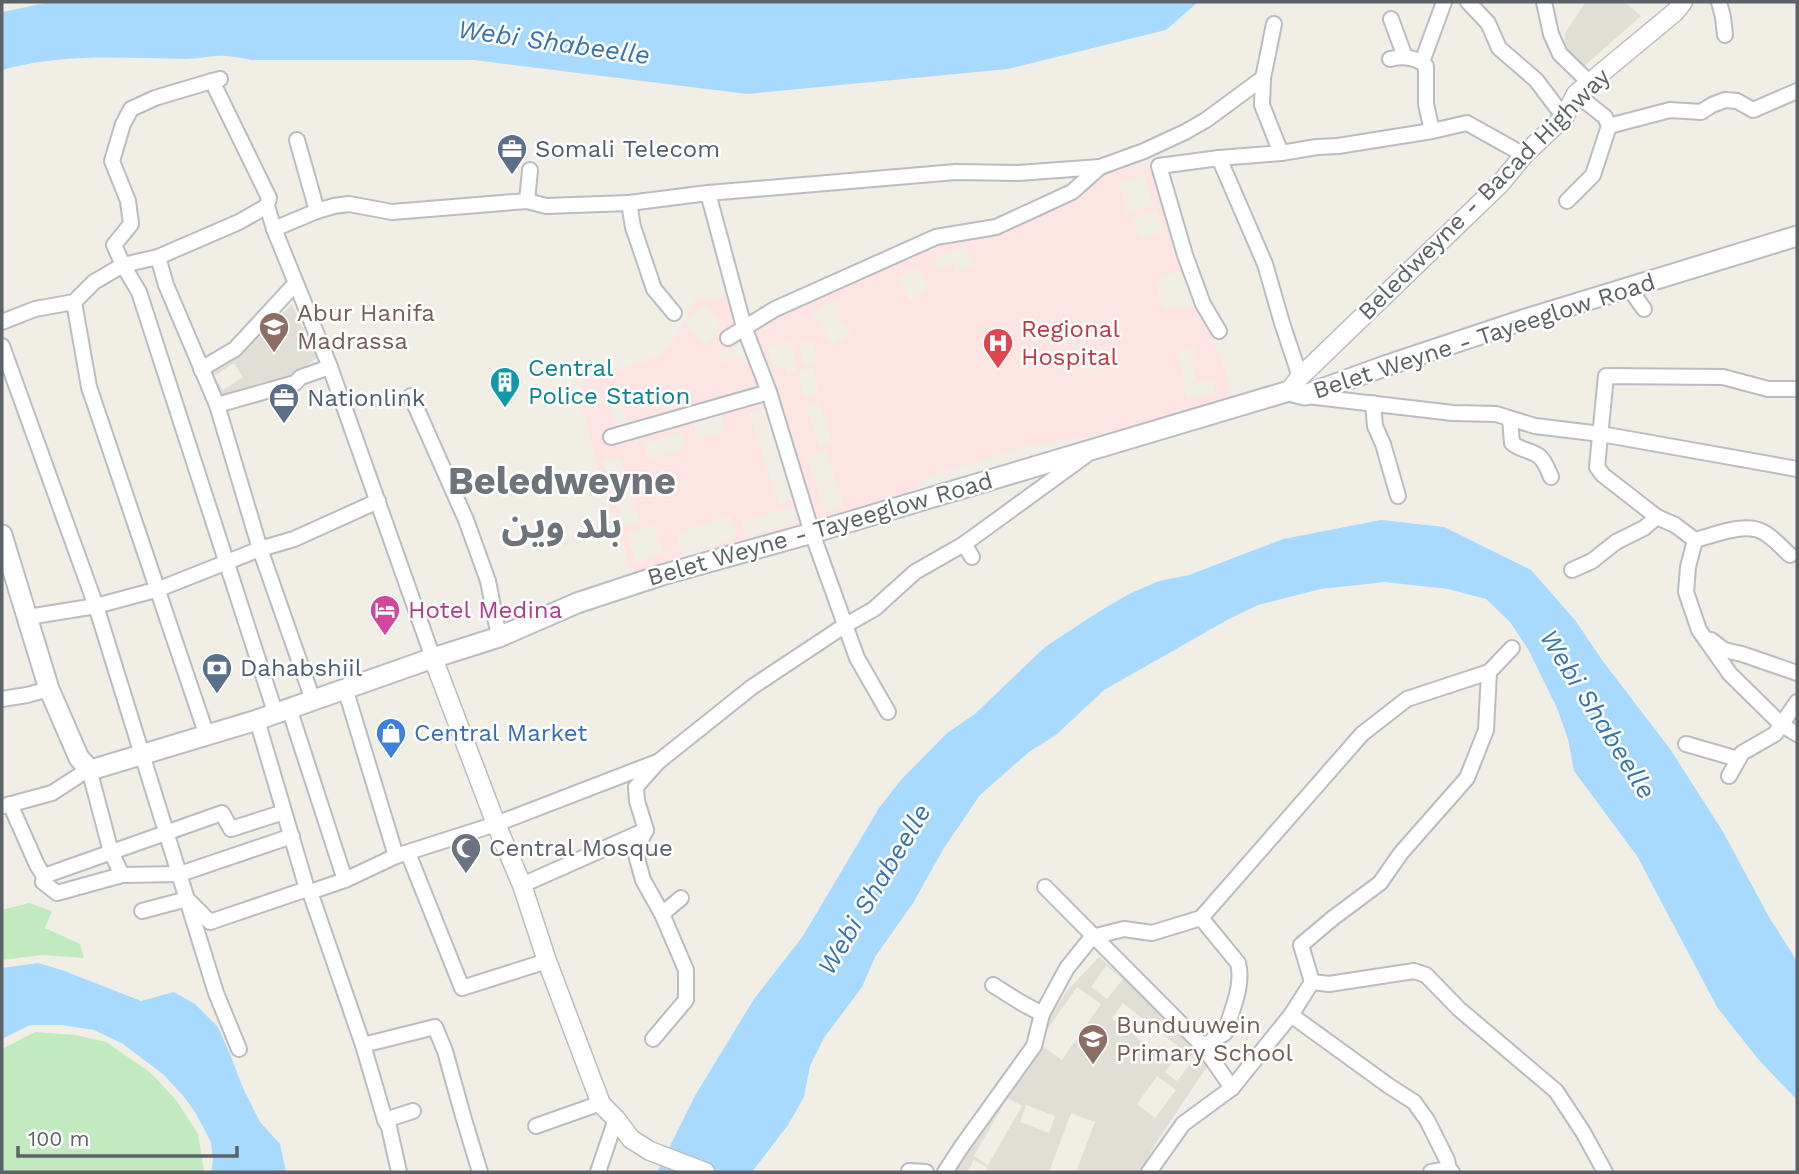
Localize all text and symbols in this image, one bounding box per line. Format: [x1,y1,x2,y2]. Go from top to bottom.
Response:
water label: Webi Shabeelle [456,14,652,70]
street label: Beledweyne - Bacad Highway [1352,62,1616,326]
office icon: Somali Telecom [495,132,529,176]
place label: Somali Telecom [535,135,720,163]
street label: Belet Weyne - Tayeeglow Road [1309,267,1659,405]
place label: Abur Hanifa Madrassa [297,299,435,355]
school or university icon: Abur Hanifa Madrassa [257,310,291,354]
place label: Regional Hospital [1021,315,1120,371]
hospital icon: Regional Hospital [981,326,1015,370]
place label: Central Police Station [528,354,690,410]
building icon: Central Police Station [488,365,522,409]
office icon: Nationlink [267,381,301,425]
place label: Nationlink [307,384,426,412]
district label: Beledweyne بلد وين [448,459,676,547]
street label: Belet Weyne - Tayeeglow Road [644,466,996,592]
hotel icon: Hotel Medina [368,593,402,637]
place label: Hotel Medina [408,596,562,624]
water label: Webi Shabeelle [1534,624,1662,804]
bank icon: Dahabshiil [200,651,234,695]
place label: Dahabshiil [240,654,363,682]
shop icon: Central Market [374,716,408,760]
place label: Central Market [414,719,587,747]
water label: Webi Shabeelle [811,798,937,980]
mosque icon: Central Mosque [449,831,483,875]
place label: Central Mosque [489,834,673,862]
place label: Bunduuwein Primary School [1116,1011,1294,1067]
school or university icon: Bunduuwein Primary School [1076,1022,1110,1066]
scale bar [18,1114,236,1158]
text: 100 m [28,1126,90,1151]

